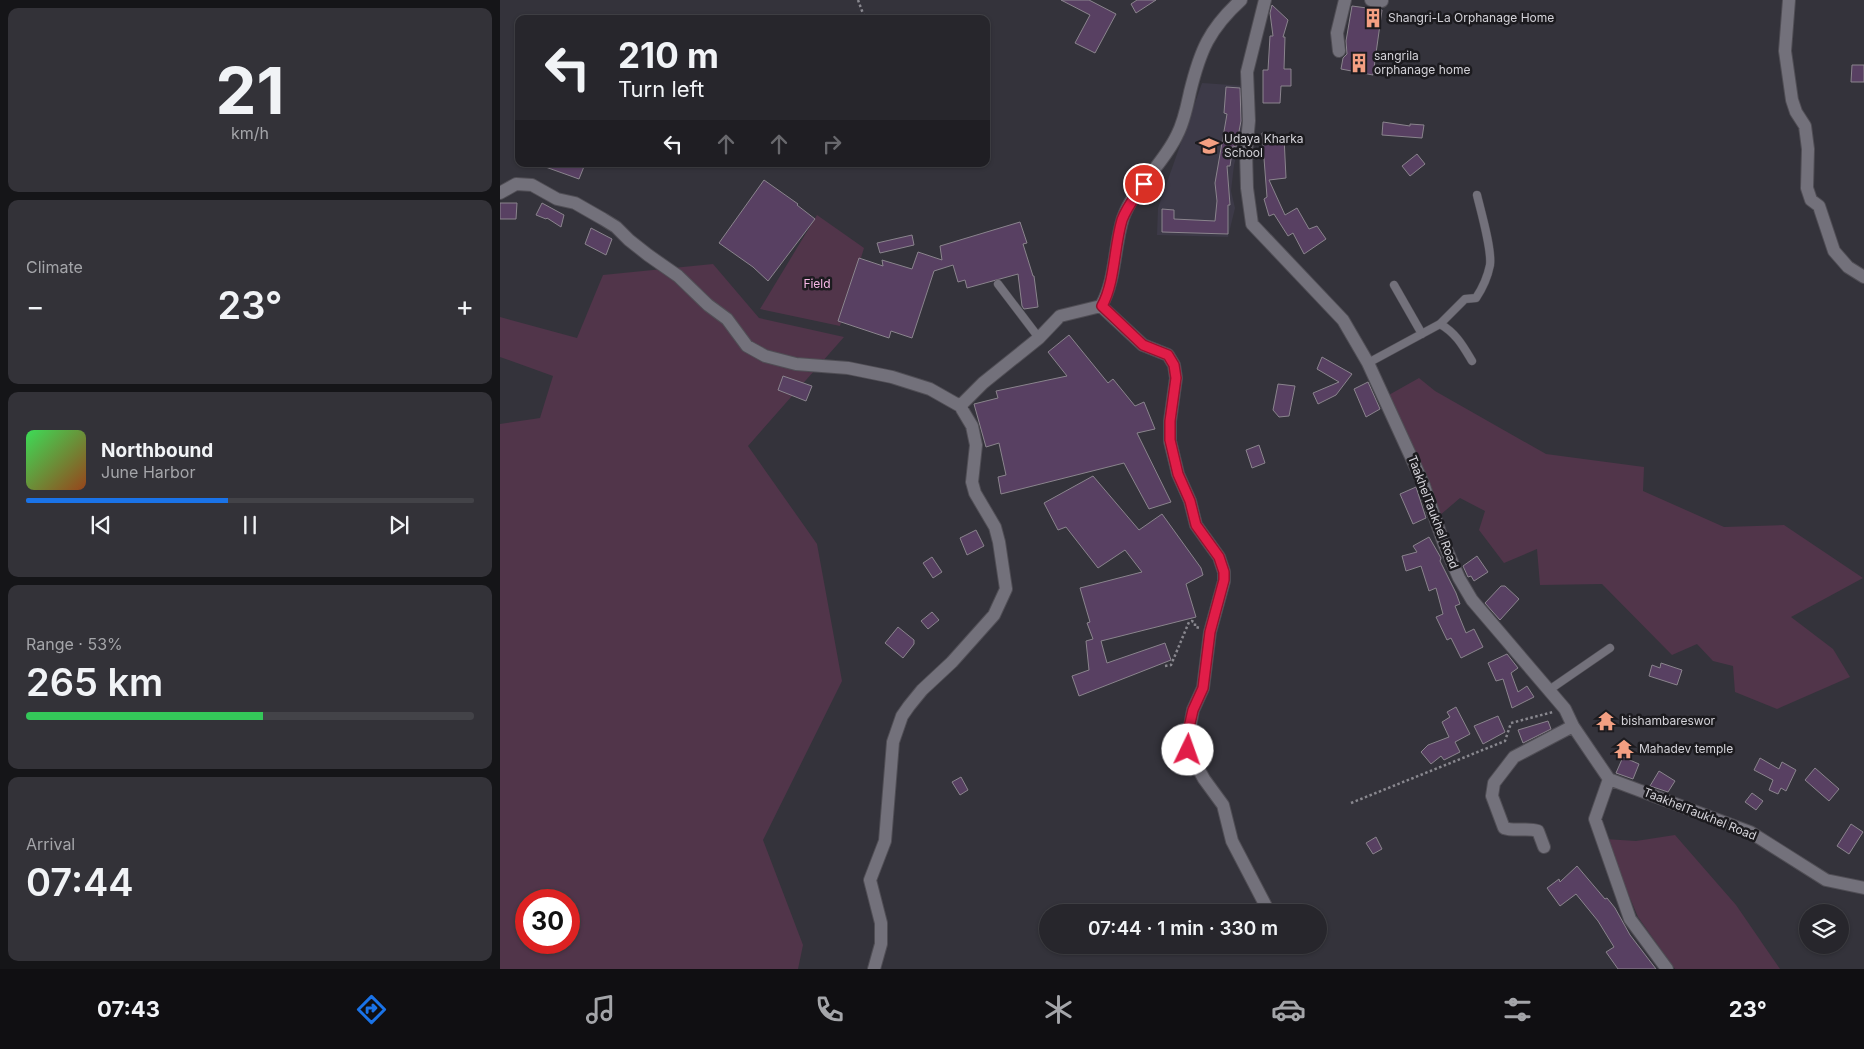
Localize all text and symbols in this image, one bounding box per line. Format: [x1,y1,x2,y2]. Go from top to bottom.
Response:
building icon: Shangri-La Orphanage Home [1362,7,1384,29]
place label: Shangri-La Orphanage Home [1388,10,1554,25]
text: 210 m [618,34,719,76]
icon: left [535,35,600,100]
place label: sangrila orphanage home [1374,48,1470,77]
text: 21 [216,51,284,130]
building icon: sangrila orphanage home [1348,52,1370,74]
text: Turn left [618,76,704,102]
text: km/h [231,123,269,143]
icon: left [659,130,687,158]
icon: ahead [712,130,740,158]
icon: ahead [765,130,793,158]
icon: right [818,130,846,158]
place label: Udaya Kharka School [1224,131,1304,160]
school or university icon: Udaya Kharka School [1198,135,1220,157]
pin [1123,163,1165,205]
icon: arrive [1130,170,1158,198]
text: Climate [26,257,83,277]
park label: Field [803,276,831,291]
text: 23° [218,282,282,328]
text: − [26,289,45,323]
text: + [455,289,474,323]
text: Northbound [101,439,213,462]
street label: TaakhelTaukhel Road [1405,453,1462,571]
text: June Harbor [101,462,195,482]
icon: previous [87,511,115,539]
icon: pause [236,511,264,539]
icon: next [385,511,413,539]
text: Range · 53% [26,634,123,654]
text: 265 km [26,659,163,705]
temple icon: bishambareswor [1595,710,1617,732]
place label: bishambareswor [1621,713,1716,728]
position arrow [1161,723,1213,775]
temple icon: Mahadev temple [1613,738,1635,760]
place label: Mahadev temple [1639,741,1733,756]
street label: TaakhelTaukhel Road [1641,784,1759,843]
text: Arrival [26,834,75,854]
text: 07:44 [26,859,134,905]
speed limit sign: 30 [515,889,580,954]
map controls [1799,904,1849,954]
button: layers [1799,904,1849,954]
text: 07:44 · 1 min · 330 m [1088,917,1278,940]
icon: directions [354,992,389,1027]
icon: music [583,992,618,1027]
icon: phone [812,992,847,1027]
icon: climate [1041,992,1076,1027]
icon: car [1271,992,1306,1027]
icon: filters [1500,992,1535,1027]
text: 07:43 [97,996,160,1022]
text: 23° [1729,996,1767,1022]

